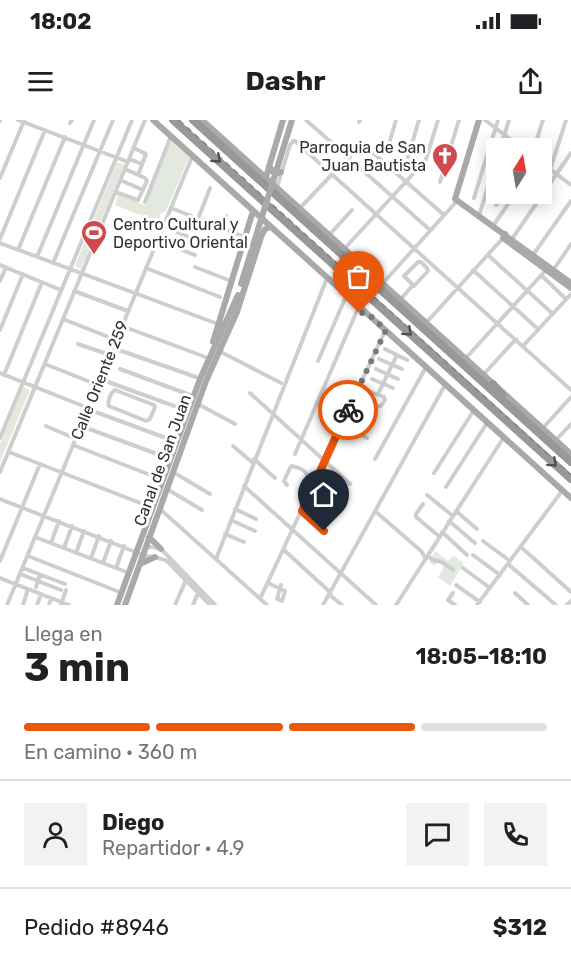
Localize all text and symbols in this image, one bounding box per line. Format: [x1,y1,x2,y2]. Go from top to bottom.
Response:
text: 18:02 [30,8,92,35]
icon: menu [24,65,57,98]
text: Dashr [245,65,326,97]
icon: share [514,65,547,98]
place label: Parroquia de San Juan Bautista [299,138,426,175]
north arrow [486,138,552,204]
map controls [486,138,552,204]
church icon: Parroquia de San Juan Bautista [430,141,460,179]
one-way arrow [210,152,221,163]
place label: Centro Cultural y Deportivo Oriental [113,215,248,252]
sports icon: Centro Cultural y Deportivo Oriental [79,218,109,256]
pin [333,251,384,313]
icon: bag [342,260,375,293]
street label: Calle Oriente 259 [67,318,132,443]
one-way arrow [401,325,412,336]
courier [318,380,378,440]
street label: Canal de San Juan [130,392,195,529]
icon: bike [332,394,365,427]
one-way arrow [546,456,557,467]
pin [298,469,349,531]
icon: home [307,478,340,511]
text: Llega en [24,622,103,646]
text: 18:05–18:10 [416,643,547,670]
text: 3 min [24,645,130,691]
text: En camino · 360 m [24,740,197,764]
button: person [24,803,87,866]
button: chat [406,803,469,866]
button: phone [484,803,547,866]
text: Diego [102,809,165,836]
text: Repartidor · 4.9 [102,836,244,860]
text: Pedido #8946 [24,914,169,941]
text: $312 [493,914,547,941]

